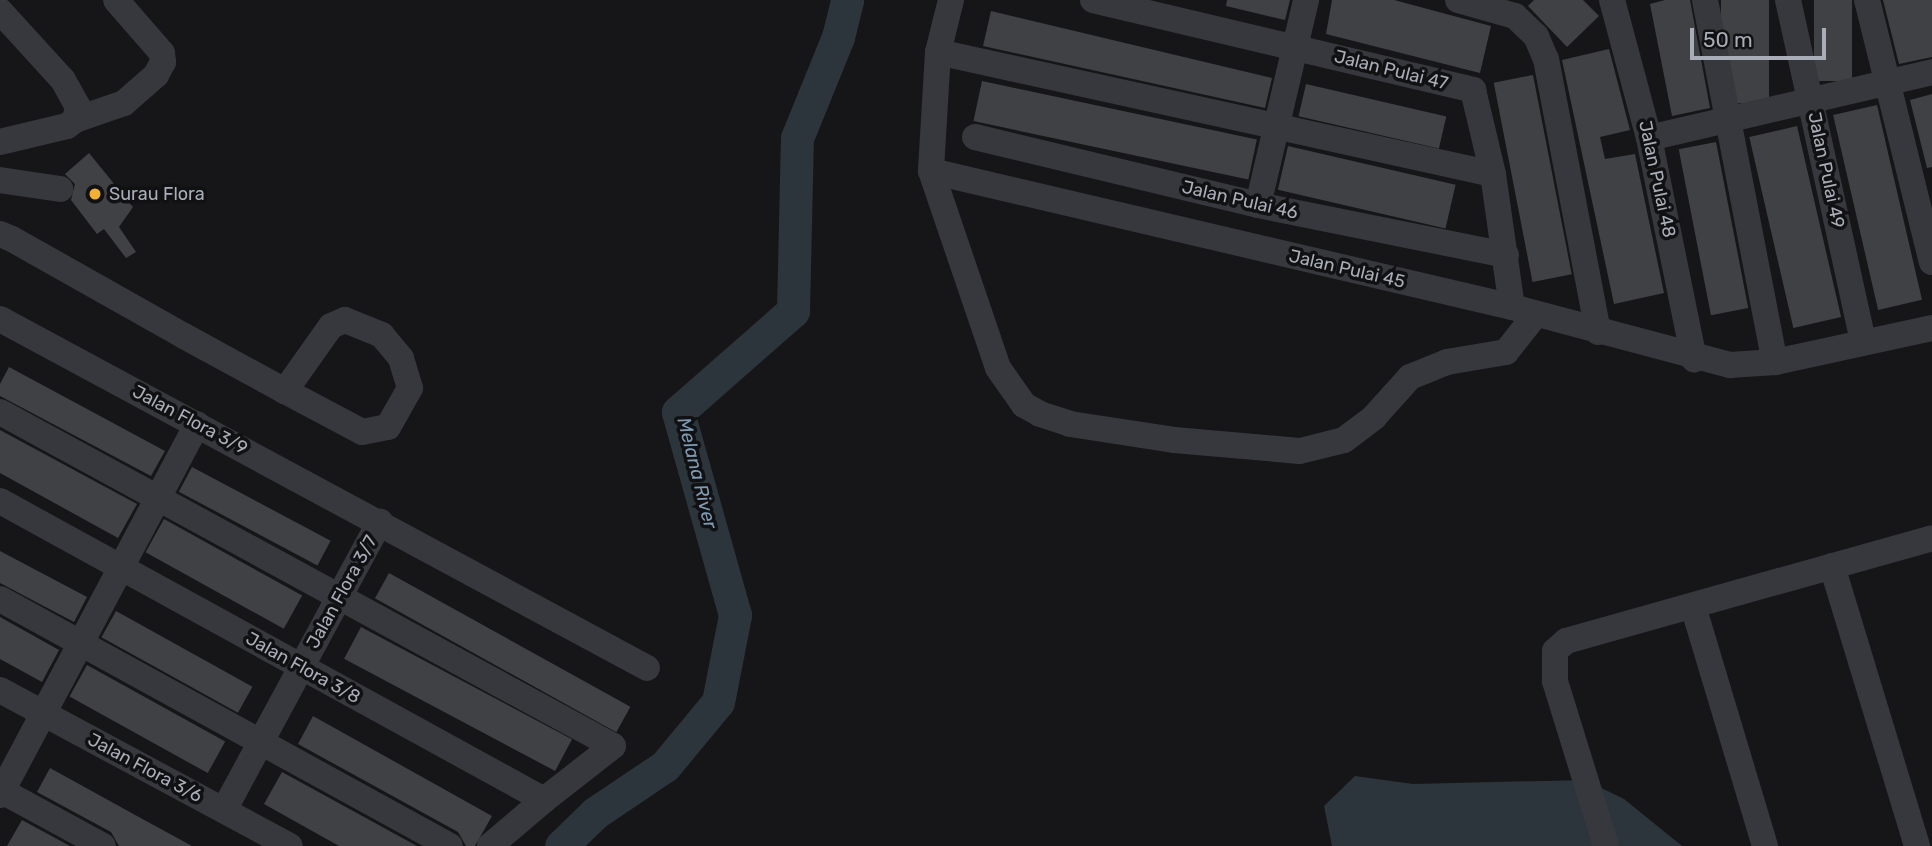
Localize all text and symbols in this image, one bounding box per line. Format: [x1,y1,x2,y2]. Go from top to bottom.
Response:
scale bar [1694,14,1830,58]
text: 50 m [1703,27,1753,52]
street label: Jalan Pulai 47 [1332,45,1450,95]
street label: Jalan Pulai 49 [1803,110,1849,230]
street label: Jalan Pulai 48 [1634,119,1680,239]
street label: Jalan Pulai 46 [1180,176,1300,224]
place label: Surau Flora [109,183,205,205]
marker: Surau Flora [87,186,103,202]
street label: Jalan Pulai 45 [1287,245,1407,293]
street label: Jalan Flora 3/9 [129,381,251,459]
water label: Melana River [672,415,722,531]
street label: Jalan Flora 3/7 [302,532,382,652]
street label: Jalan Flora 3/8 [242,628,364,708]
street label: Jalan Flora 3/6 [84,729,206,807]

